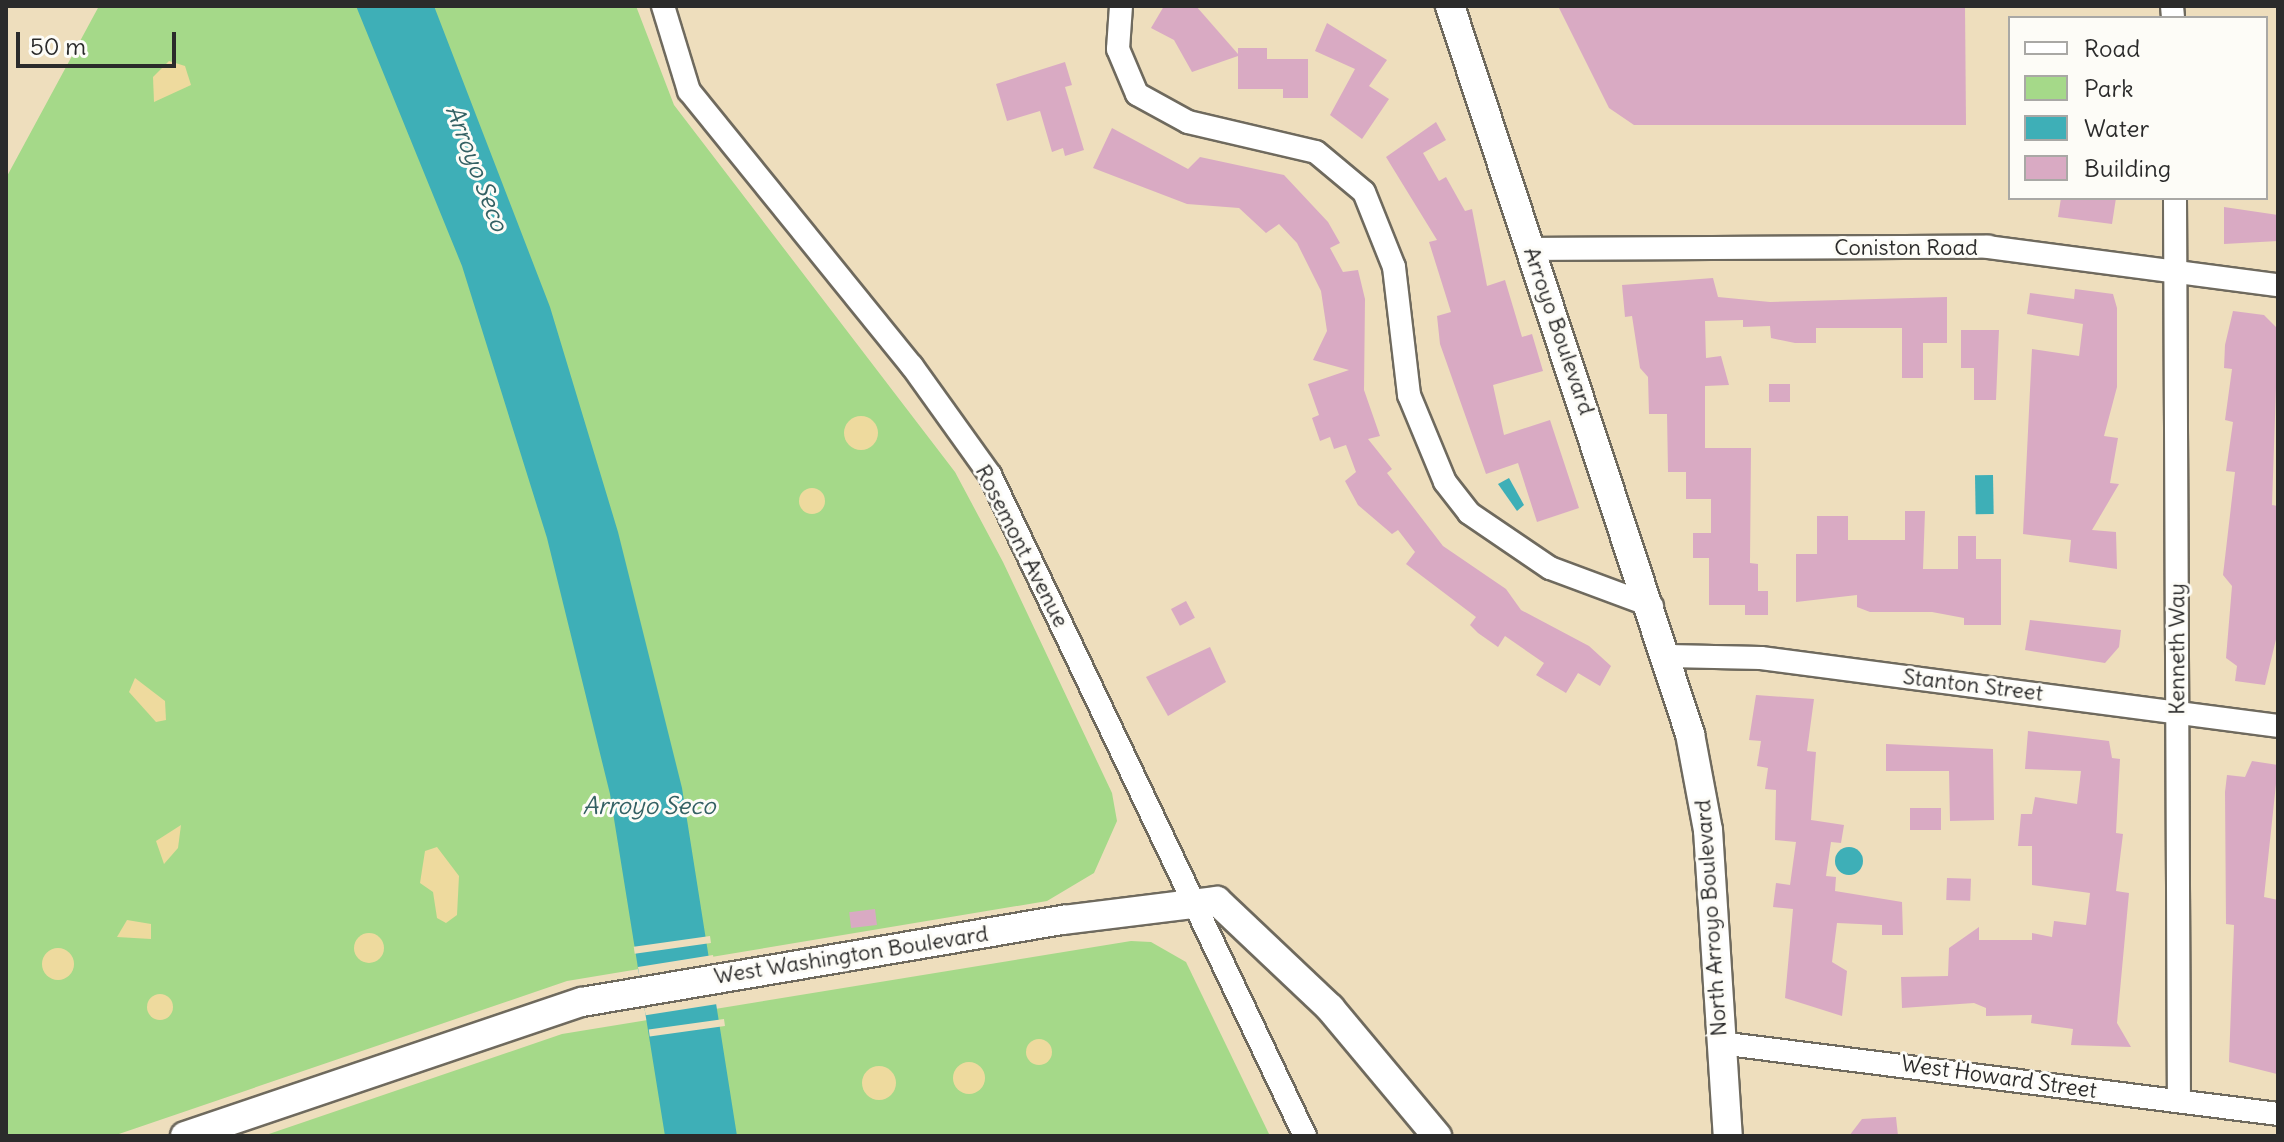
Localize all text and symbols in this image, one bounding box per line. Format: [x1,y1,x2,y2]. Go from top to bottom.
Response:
scale bar [20,16,180,66]
legend [2008,16,2268,200]
text: 50 m [30,31,86,61]
text: Road [2084,33,2140,63]
text: Park [2084,73,2134,103]
water label: Arroyo Seco [440,101,514,235]
text: Water [2084,113,2149,143]
text: Building [2084,153,2171,183]
street label: Coniston Road [1834,235,1978,261]
street label: Arroyo Boulevard [1518,244,1600,418]
street label: Rosemont Avenue [970,460,1074,632]
street label: Kenneth Way [2164,583,2190,715]
street label: Stanton Street [1901,663,2045,707]
water label: Arroyo Seco [583,792,715,820]
street label: North Arroyo Boulevard [1690,799,1732,1037]
street label: West Washington Boulevard [712,920,990,990]
street label: West Howard Street [1899,1050,2099,1104]

